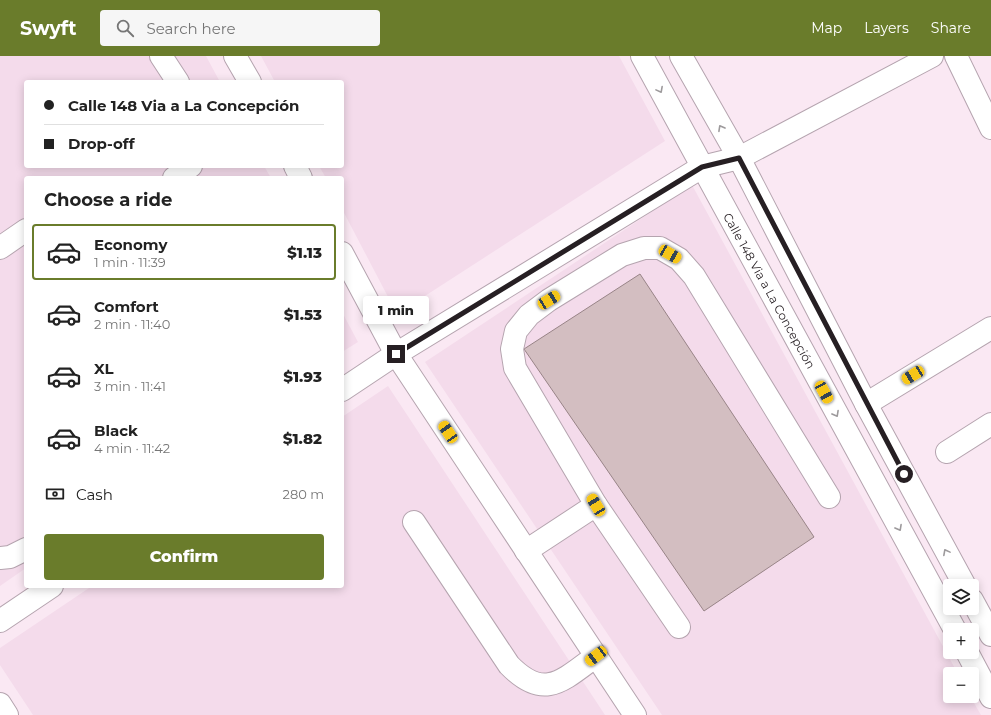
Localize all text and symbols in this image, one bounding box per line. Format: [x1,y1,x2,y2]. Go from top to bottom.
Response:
search box [100,10,380,46]
text: Swyft [20,17,76,40]
icon: search [114,17,136,39]
text: Search here [146,19,236,38]
text: Map [811,19,842,37]
text: Layers [864,19,909,37]
text: Share [931,19,971,37]
one-way arrow [655,86,663,94]
text: Calle 148 Via a La Concepción [68,96,299,115]
one-way arrow [719,124,726,132]
text: Drop-off [68,134,135,153]
text: Choose a ride [44,189,172,211]
street label: Calle 148 Via a La Concepción [720,210,819,371]
icon: car [46,234,82,270]
text: Economy [94,235,167,254]
text: $1.13 [287,243,322,262]
car [657,243,683,265]
text: 1 min · 11:39 [94,254,166,270]
car [536,289,562,311]
icon: car [46,296,82,332]
callout: 1 min [363,296,429,324]
text: Comfort [94,297,159,316]
text: 1 min [378,302,414,318]
text: $1.53 [284,305,322,324]
text: 2 min · 11:40 [94,316,170,332]
route end [387,345,405,363]
icon: car [46,358,82,394]
text: XL [94,359,113,378]
car [900,364,926,386]
text: $1.93 [283,367,322,386]
text: 3 min · 11:41 [94,378,166,394]
car [813,379,835,405]
one-way arrow [832,409,839,417]
car [436,419,460,445]
icon: car [46,420,82,456]
text: Black [94,421,138,440]
text: $1.82 [283,429,322,448]
text: 4 min · 11:42 [94,440,170,456]
route start [895,465,913,483]
icon: cash [44,483,66,505]
text: Cash [76,485,113,504]
text: 280 m [283,486,324,502]
car [585,492,607,518]
one-way arrow [894,523,901,531]
button: Confirm [44,534,324,580]
one-way arrow [943,549,951,556]
map controls [943,579,979,703]
button: layers [943,579,979,615]
button: + [943,623,979,659]
car [583,644,609,668]
button: − [943,667,979,703]

